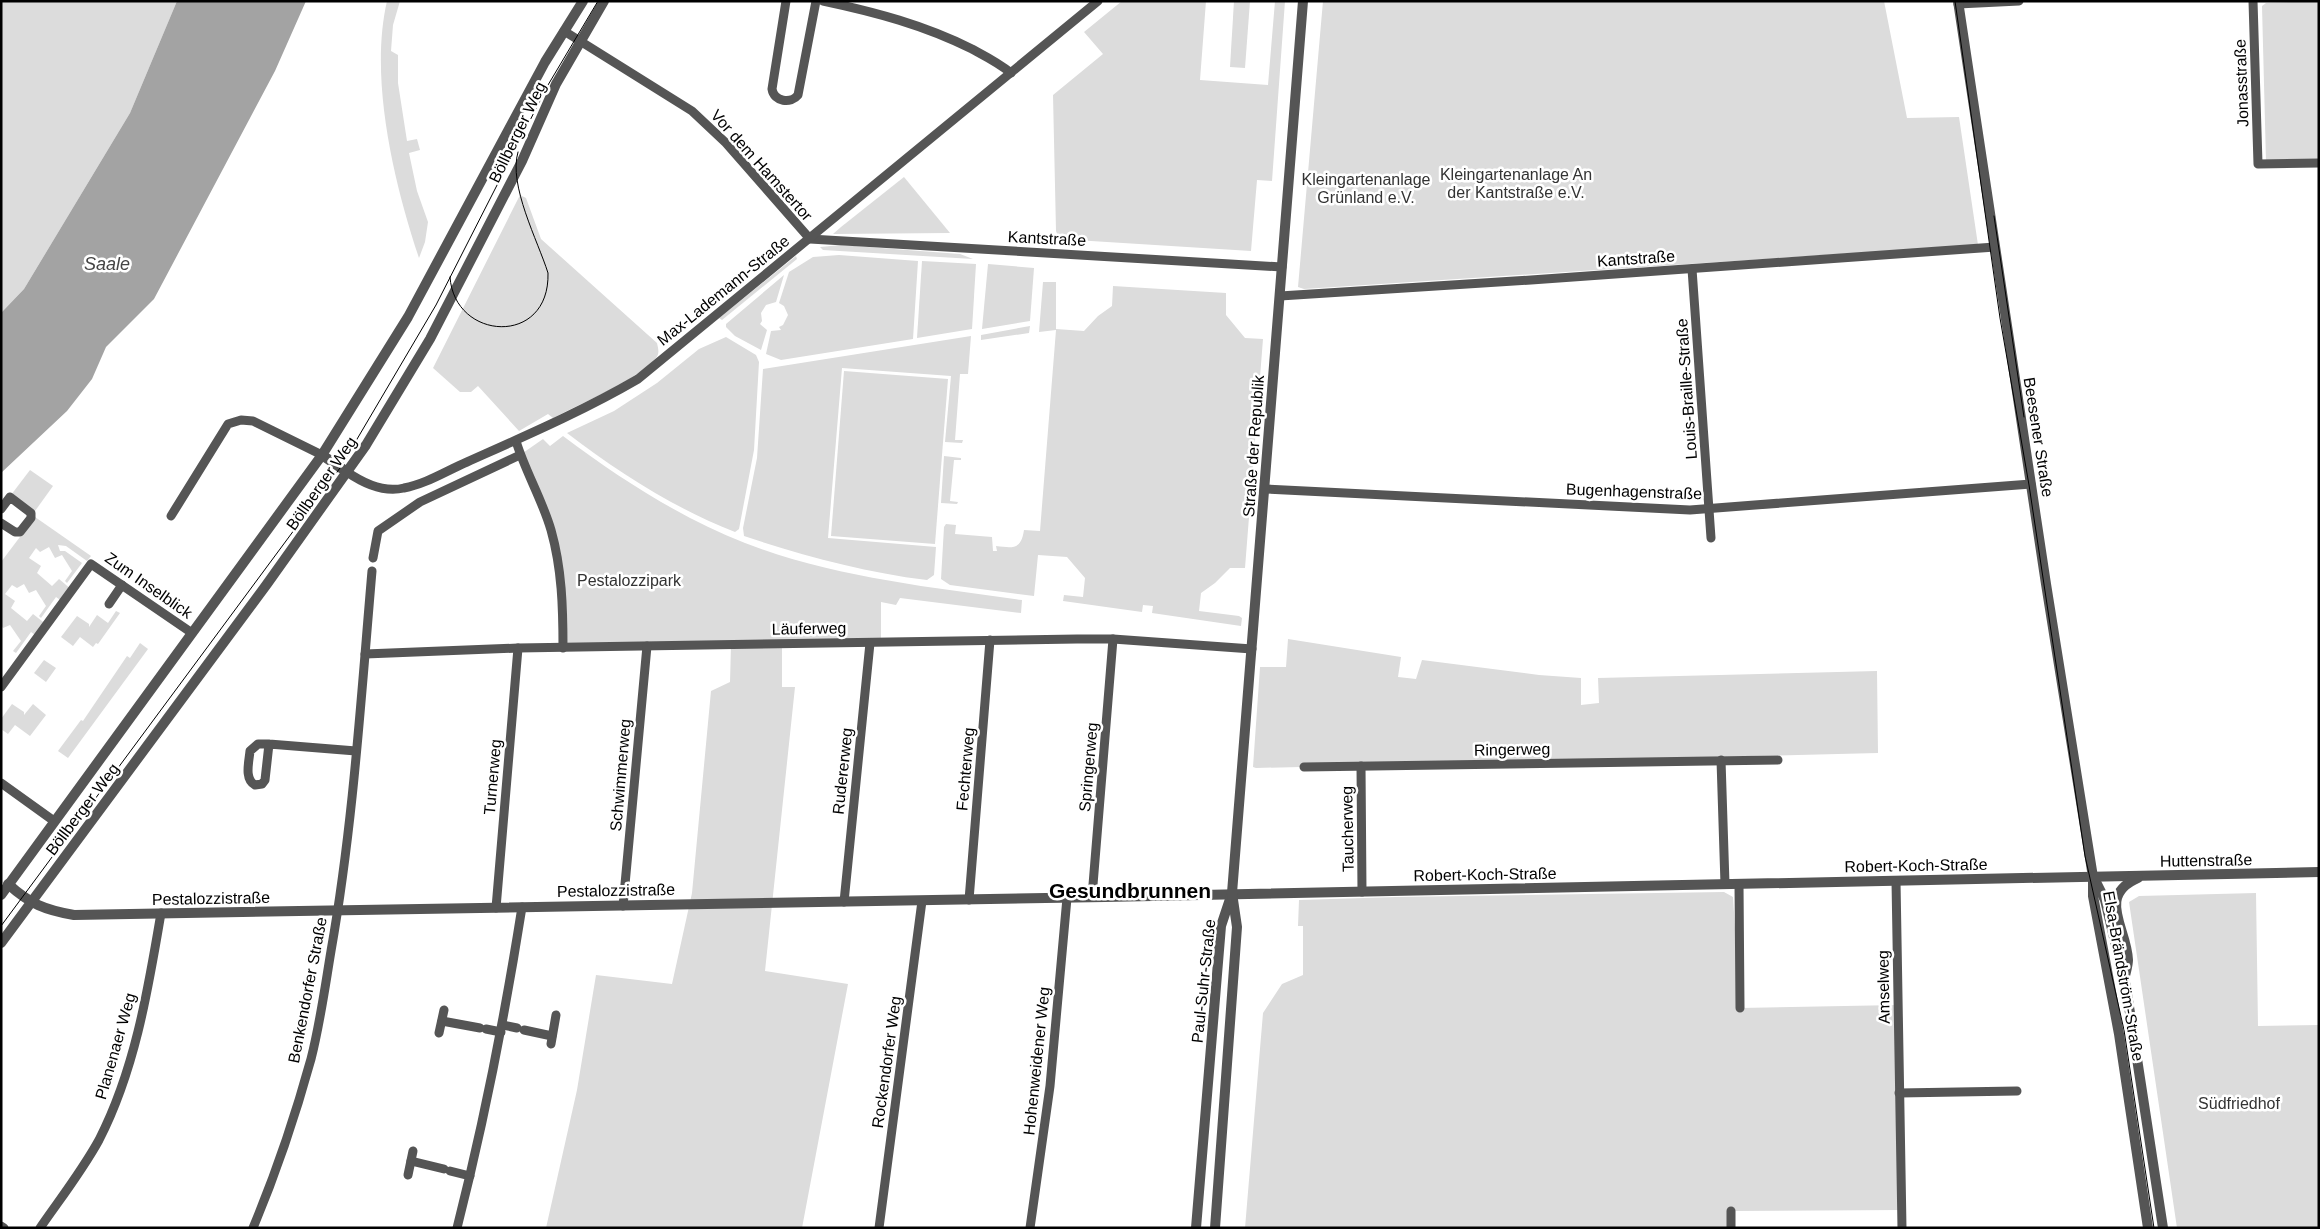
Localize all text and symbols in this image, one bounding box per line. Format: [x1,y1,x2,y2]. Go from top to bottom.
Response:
street label: Jonasstraße [2231,39,2252,127]
street label: Böllberger Weg [486,79,549,185]
street label: Vor dem Hamstertor [707,106,816,225]
park label: Kleingartenanlage An der Kantstraße e.V. [1440,166,1592,201]
park label: Kleingartenanlage Grünland e.V. [1302,171,1431,206]
street label: Kantstraße [1007,228,1087,249]
street label: Max-Lademann-Straße [654,232,793,349]
street label: Kantstraße [1596,247,1676,270]
water label: Saale [84,254,130,274]
street label: Louis-Braille-Straße [1673,318,1700,460]
street label: Straße der Republik [1240,373,1267,518]
street label: Beesener Straße [2021,376,2056,498]
street label: Böllberger Weg [283,433,360,533]
street label: Bugenhagenstraße [1566,481,1702,502]
street label: Zum Inselblick [102,549,196,622]
park label: Pestalozzipark [577,572,682,589]
street label: Läuferweg [772,619,847,638]
street label: Schwimmerweg [607,718,634,832]
street label: Springerweg [1076,722,1101,813]
street label: Rudererweg [829,727,856,815]
street label: Fechterweg [953,727,978,811]
street label: Turnerweg [481,739,504,816]
street label: Ringerweg [1474,740,1550,759]
street label: Böllberger Weg [43,760,122,858]
street label: Taucherweg [1338,786,1357,872]
street label: Huttenstraße [2160,851,2252,870]
street label: Robert-Koch-Straße [1844,856,1988,875]
street label: Robert-Koch-Straße [1413,865,1557,884]
district label: Gesundbrunnen [1049,879,1211,902]
street label: Pestalozzistraße [557,881,675,900]
street label: Pestalozzistraße [152,889,270,908]
street label: Elsa-Brändström-Straße [2100,890,2147,1063]
street label: Benkendorfer Straße [285,915,330,1065]
street label: Paul-Suhr-Straße [1189,918,1218,1044]
street label: Amselweg [1874,950,1893,1024]
street label: Hohenweidener Weg [1020,986,1053,1136]
street label: Planenaer Weg [92,991,139,1101]
street label: Rockendorfer Weg [869,995,904,1129]
park label: Südfriedhof [2198,1095,2280,1112]

